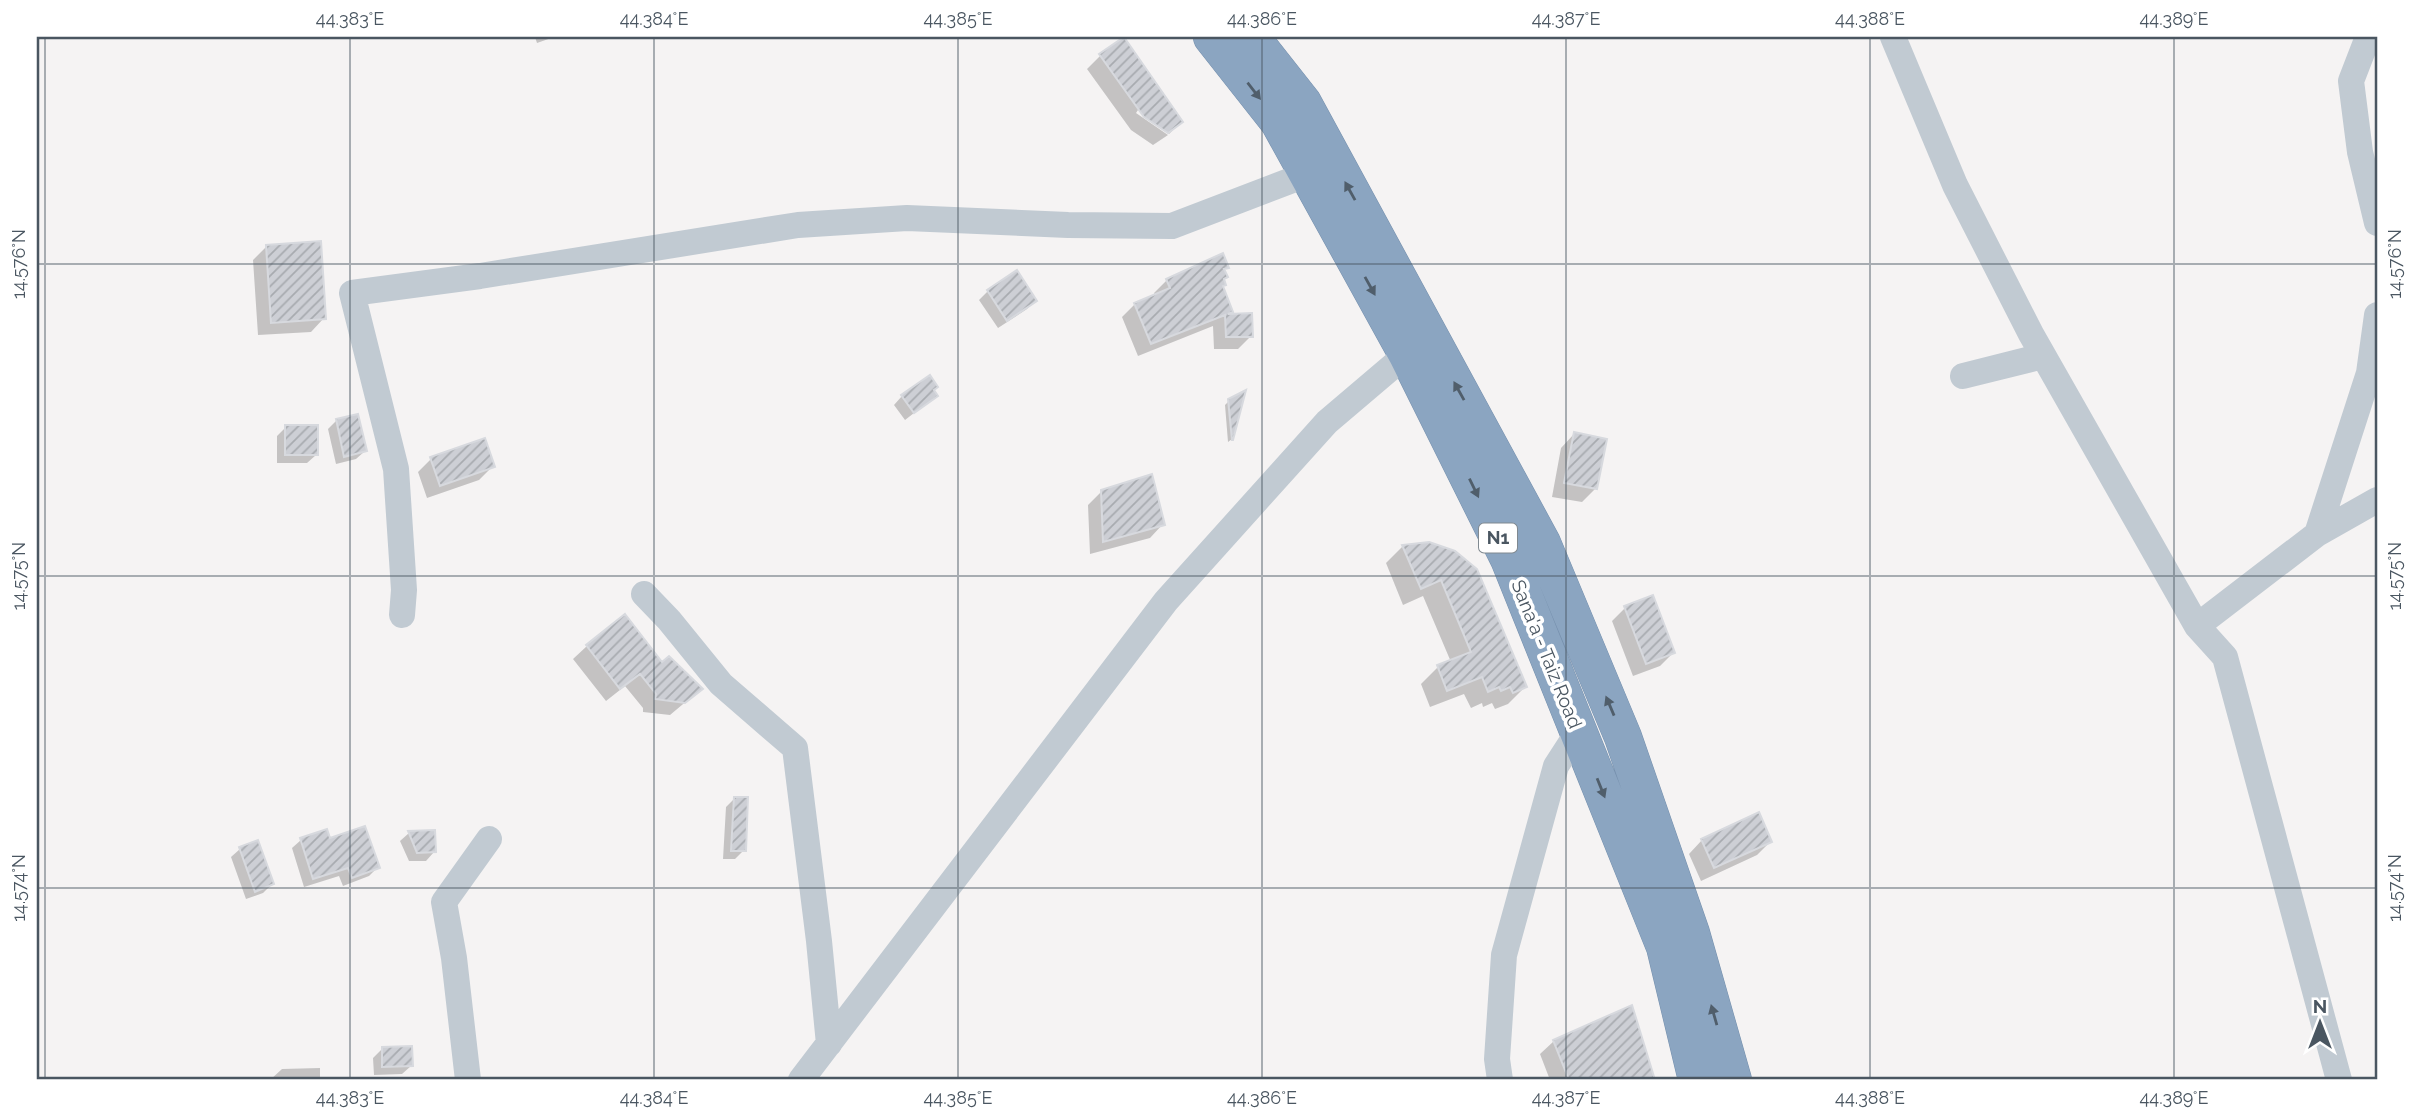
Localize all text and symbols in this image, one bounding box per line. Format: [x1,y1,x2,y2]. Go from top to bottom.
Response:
text: 44.383°E [316,8,384,29]
text: 44.384°E [620,8,688,29]
text: 44.385°E [924,8,992,29]
text: 44.386°E [1227,8,1297,29]
text: 44.387°E [1532,8,1600,29]
text: 44.388°E [1835,8,1905,29]
text: 44.389°E [2139,8,2209,29]
one-way arrow [1247,81,1262,99]
one-way arrow [1345,181,1357,201]
text: 14.576°N [8,229,29,299]
text: 14.576°N [2384,229,2405,299]
one-way arrow [1364,276,1376,296]
one-way arrow [1453,381,1465,401]
one-way arrow [1468,478,1479,498]
road number: N1 [1479,524,1517,552]
text: 14.575°N [8,542,29,610]
text: 14.575°N [2384,542,2405,610]
street label: Sana'a - Taiz Road [1507,577,1587,731]
one-way arrow [1604,696,1615,717]
one-way arrow [1596,777,1607,798]
text: 14.574°N [8,854,29,922]
text: 14.574°N [2384,854,2405,922]
north arrow [2284,988,2354,1058]
text: N [2313,995,2327,1017]
one-way arrow [1709,1004,1719,1025]
text: 44.383°E [316,1087,384,1108]
text: 44.384°E [620,1087,688,1108]
text: 44.385°E [924,1087,992,1108]
text: 44.386°E [1227,1087,1297,1108]
text: 44.387°E [1532,1087,1600,1108]
text: 44.388°E [1835,1087,1905,1108]
text: 44.389°E [2139,1087,2209,1108]

